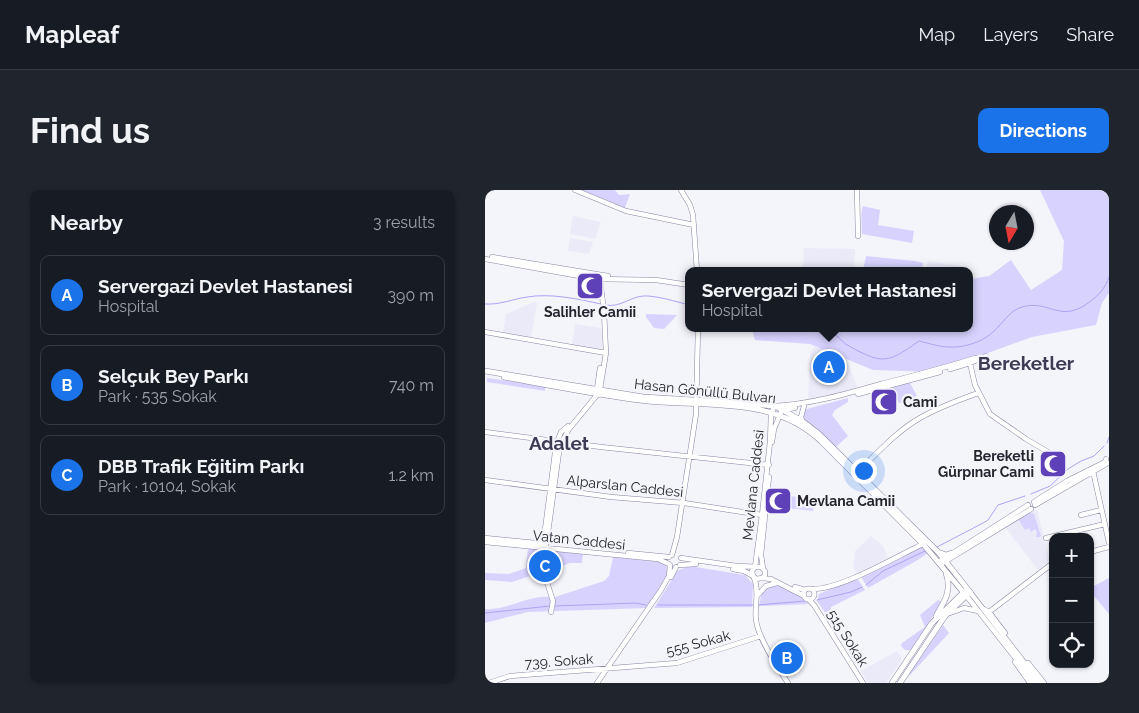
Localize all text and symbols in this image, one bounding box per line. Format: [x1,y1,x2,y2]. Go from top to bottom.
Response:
text: Mapleaf [25,20,119,49]
text: Map [919,24,955,45]
text: Layers [983,24,1038,45]
text: Share [1066,24,1114,45]
button: Directions [978,108,1109,153]
text: Find us [30,110,150,151]
north arrow [989,205,1034,250]
text: Nearby [50,210,123,235]
text: 3 results [373,213,435,232]
popup [685,267,973,332]
mosque icon: Salihler Camii [575,271,605,301]
text: Servergazi Devlet Hastanesi [98,275,353,297]
text: Servergazi Devlet Hastanesi [702,279,956,301]
text: A [62,286,72,305]
text: 390 m [388,286,434,305]
text: Hospital [98,297,159,316]
text: Hospital [702,301,762,320]
place label: Salihler Camii [544,304,636,320]
pin: A [813,348,845,386]
district label: Bereketler [978,352,1075,374]
text: Selçuk Bey Parkı [98,365,249,387]
text: B [62,376,72,395]
text: 740 m [389,376,434,395]
street label: Hasan Gönüllü Bulvarı [633,376,777,406]
text: Park · 535 Sokak [98,387,217,406]
mosque icon: Cami [869,387,899,417]
place label: Cami [903,394,937,410]
street label: Mevlana Caddesi [739,429,767,541]
district label: Adalet [529,432,590,454]
place label: Bereketli Gürpınar Cami [938,448,1034,480]
mosque icon: Bereketli Gürpınar Cami [1038,449,1068,479]
text: DBB Trafik Eğitim Parkı [98,455,304,477]
your location [851,458,877,484]
text: C [62,466,72,485]
text: 1.2 km [389,466,434,485]
street label: Alparslan Caddesi [566,472,684,500]
text: Park · 10104. Sokak [98,477,236,496]
mosque icon: Mevlana Camii [763,486,793,516]
place label: Mevlana Camii [797,493,895,509]
street label: Vatan Caddesi [532,527,626,553]
map controls [1049,533,1094,668]
button: + [1049,533,1094,578]
pin: C [529,547,561,585]
button: − [1049,578,1094,623]
street label: 515 Sokak [824,607,872,670]
button: locate [1049,623,1094,668]
street label: 555 Sokak [664,627,732,659]
pin: B [771,639,803,677]
street label: 739. Sokak [524,651,594,671]

